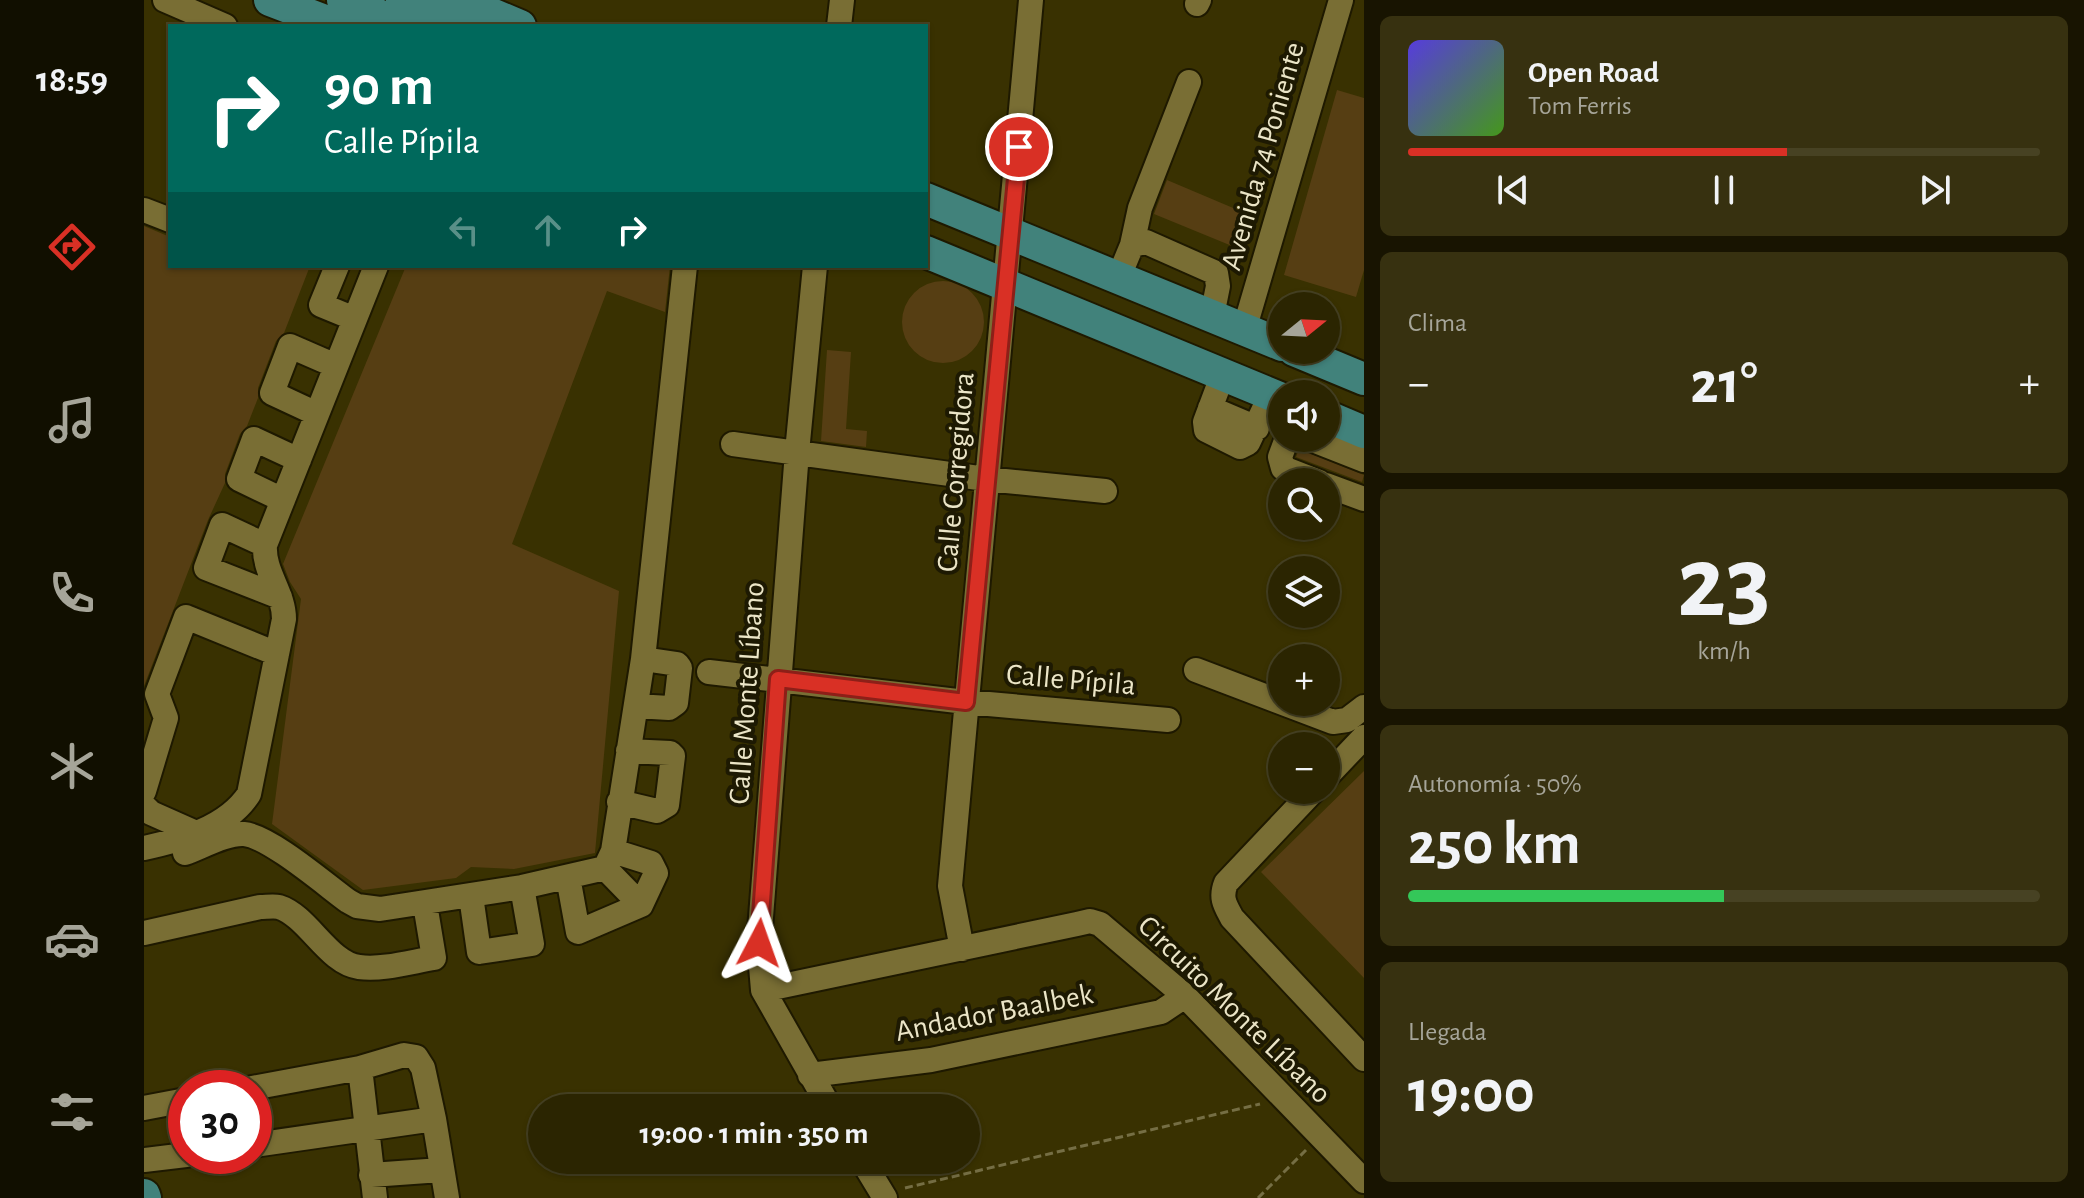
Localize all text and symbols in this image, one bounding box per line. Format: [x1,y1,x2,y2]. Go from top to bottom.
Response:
street label: Avenida 74 Poniente [1216,39,1310,274]
icon: right [192,56,296,160]
text: Open Road [1528,58,1659,88]
text: 90 m [324,59,434,115]
text: 18:59 [36,62,108,98]
text: Tom Ferris [1528,93,1632,119]
pin [985,113,1053,181]
text: Calle Pípila [324,124,480,160]
icon: arrive [997,125,1041,169]
icon: previous [1491,168,1535,212]
icon: pause [1702,168,1746,212]
icon: next [1913,168,1957,212]
icon: left [442,208,486,252]
icon: ahead [526,208,570,252]
icon: right [610,208,654,252]
icon: directions [44,219,100,275]
north arrow [1268,292,1340,364]
map controls [1268,292,1340,804]
text: Clima [1408,310,1467,336]
text: 21° [1690,354,1758,414]
text: − [1408,362,1429,406]
text: + [2019,362,2040,406]
street label: Calle Corregidora [932,371,980,573]
button: sound [1268,380,1340,452]
icon: music [44,392,100,448]
button: search [1268,468,1340,540]
text: 23 [1677,532,1771,636]
button: layers [1268,556,1340,628]
icon: phone [44,565,100,621]
street label: Calle Monte Líbano [724,581,770,805]
text: km/h [1697,638,1751,664]
button: + [1268,644,1340,716]
street label: Calle Pípila [1005,659,1137,701]
button: − [1268,732,1340,804]
icon: climate [44,738,100,794]
text: Autonomía · 50% [1408,771,1582,797]
text: 250 km [1408,815,1581,875]
position arrow [717,901,801,985]
street label: Circuito Monte Líbano [1132,910,1337,1109]
icon: car [44,911,100,967]
street label: Andador Baalbek [893,979,1096,1047]
text: Llegada [1408,1019,1487,1045]
text: 19:00 [1408,1063,1535,1123]
speed limit sign: 30 [168,1070,272,1174]
icon: filters [44,1084,100,1140]
text: 19:00 · 1 min · 350 m [640,1119,868,1149]

